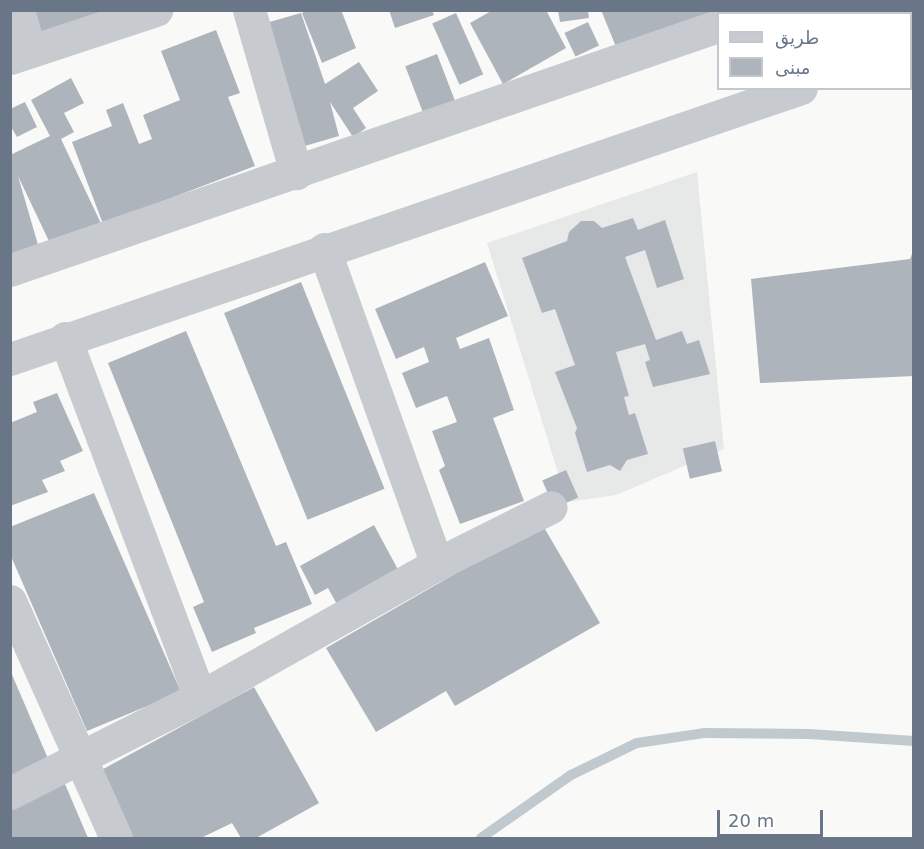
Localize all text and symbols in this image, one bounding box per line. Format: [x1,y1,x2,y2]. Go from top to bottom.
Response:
legend [717,12,912,90]
text: طريق [775,27,819,48]
text: مبنى [775,57,811,78]
scale bar [720,798,826,836]
text: 20 m [728,810,774,831]

